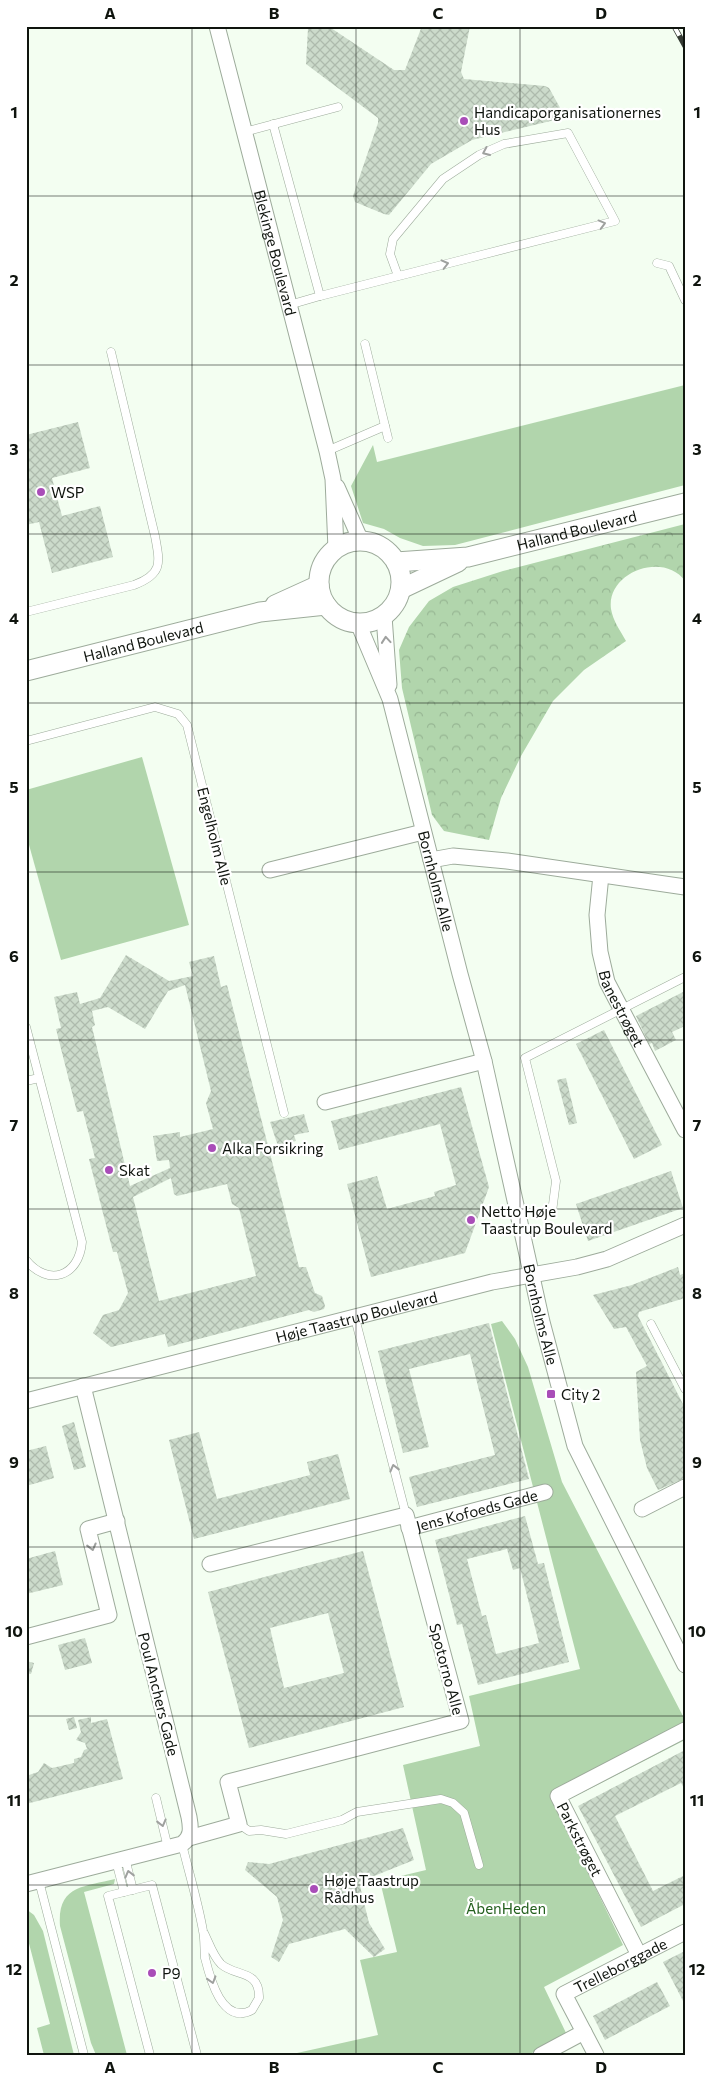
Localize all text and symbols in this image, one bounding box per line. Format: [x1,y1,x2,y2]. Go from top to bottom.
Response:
text: A [104,3,116,22]
text: B [269,3,280,22]
text: C [433,3,444,22]
text: D [595,3,607,22]
text: 1 [10,102,18,121]
text: 1 [693,102,701,121]
place label: Handicaporganisationernes Hus [474,103,661,138]
marker: Handicaporganisationernes Hus [458,115,470,127]
one-way arrow [482,145,491,156]
street label: Blekinge Boulevard [251,188,301,317]
one-way arrow [598,219,607,230]
one-way arrow [440,259,449,270]
text: 2 [9,270,19,289]
text: 2 [692,270,702,289]
text: 3 [9,439,19,458]
text: 3 [692,439,702,458]
place label: WSP [51,483,84,501]
marker: WSP [35,486,47,498]
street label: Halland Boulevard [515,506,638,554]
text: 4 [9,608,19,627]
text: 4 [692,608,702,627]
street label: Halland Boulevard [81,618,205,665]
one-way arrow [380,636,391,644]
text: 5 [9,777,19,796]
text: 5 [692,777,702,796]
street label: Engelholm Alle [194,785,236,887]
street label: Bornholms Alle [415,828,458,933]
text: 6 [9,946,19,965]
text: 6 [692,946,702,965]
street label: Banestrøget [596,968,648,1050]
text: 7 [10,1115,19,1134]
text: 7 [693,1115,702,1134]
place label: Alka Forsikring [222,1139,323,1157]
marker: Alka Forsikring [206,1142,218,1154]
place label: Skat [119,1161,150,1179]
marker: Skat [103,1164,115,1176]
place label: Netto Høje Taastrup Boulevard [481,1202,612,1237]
marker: Netto Høje Taastrup Boulevard [465,1214,477,1226]
street label: Bornholms Alle [520,1262,562,1367]
text: 8 [9,1283,19,1302]
text: 8 [692,1283,702,1302]
street label: Høje Taastrup Boulevard [274,1287,439,1346]
place label: City 2 [561,1385,600,1403]
marker: City 2 [545,1388,557,1400]
text: 9 [9,1452,19,1471]
text: 9 [692,1452,702,1471]
one-way arrow [389,1464,400,1473]
street label: Jens Kofoeds Gade [414,1485,540,1535]
one-way arrow [86,1542,97,1551]
text: 10 [5,1621,23,1640]
street label: Spotorno Alle [426,1621,468,1717]
text: 10 [688,1621,706,1640]
street label: Poul Anchers Gade [135,1630,183,1758]
text: 11 [7,1790,21,1809]
text: 11 [690,1790,704,1809]
street label: Parkstrøget [554,1799,606,1879]
one-way arrow [156,1819,167,1828]
one-way arrow [124,1870,135,1879]
place label: Høje Taastrup Rådhus [324,1871,419,1906]
marker: Høje Taastrup Rådhus [308,1883,320,1895]
park label: ÅbenHeden [466,1898,546,1917]
street label: Trelleborggade [571,1934,670,1996]
text: 12 [6,1959,22,1978]
text: 12 [689,1959,705,1978]
place label: P9 [162,1964,181,1982]
marker: P9 [146,1967,158,1979]
one-way arrow [206,1976,216,1984]
text: A [104,2057,116,2076]
text: B [269,2057,280,2076]
text: C [433,2057,444,2076]
text: D [595,2057,607,2076]

